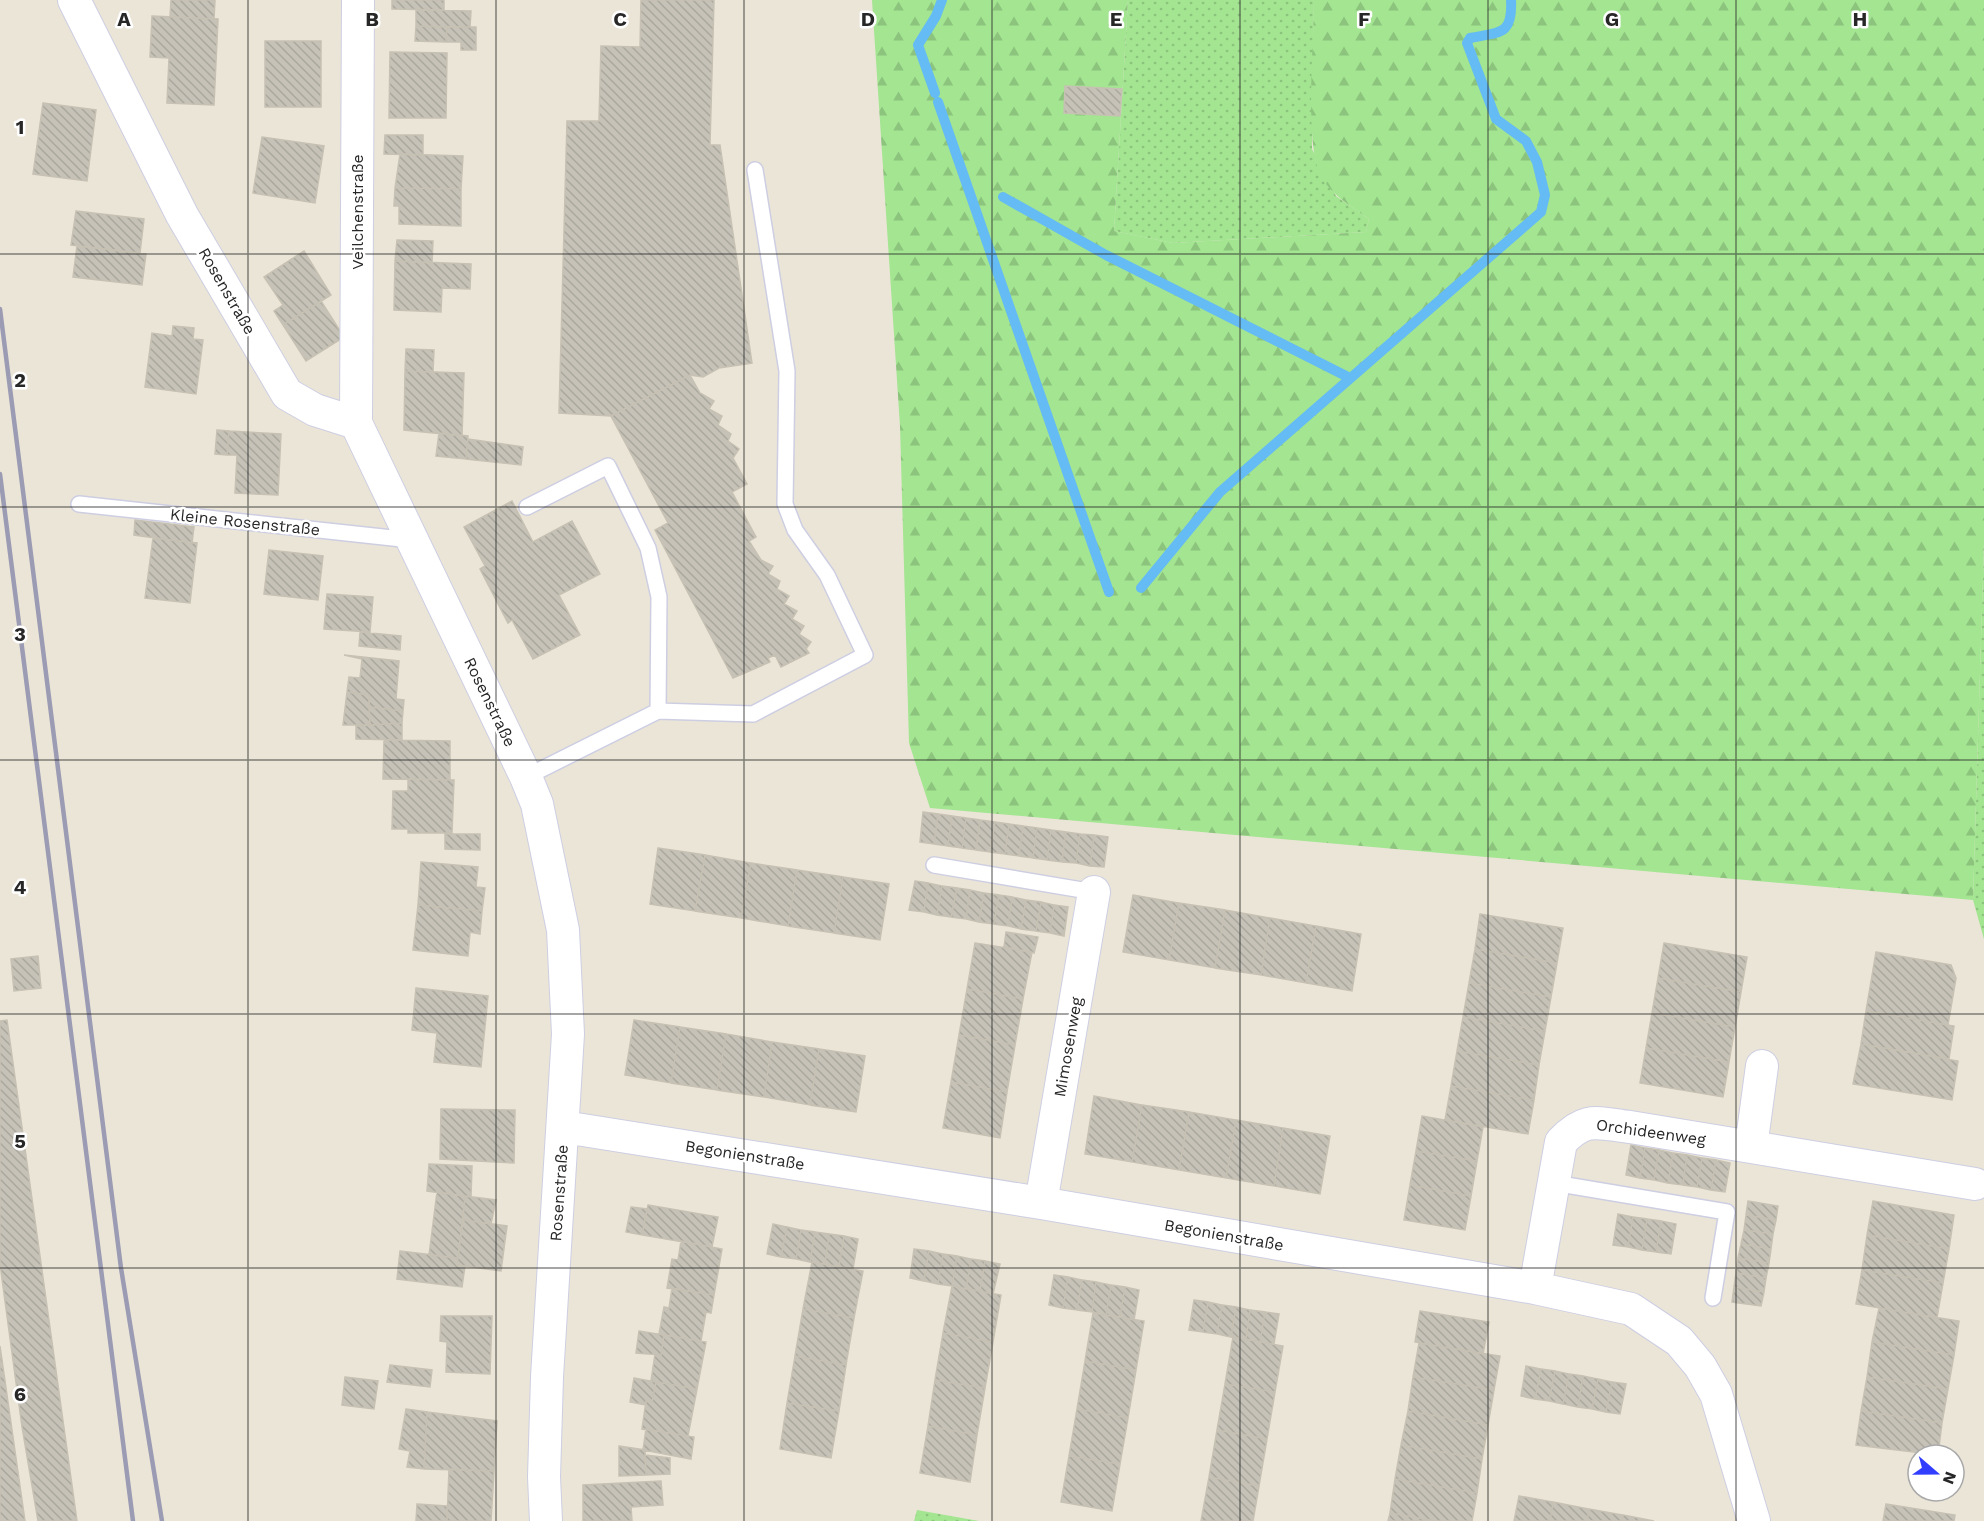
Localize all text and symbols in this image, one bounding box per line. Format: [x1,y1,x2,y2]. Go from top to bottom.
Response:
text: A [117,7,131,31]
text: B [365,7,379,31]
text: C [613,7,627,31]
text: D [861,7,875,31]
text: E [1110,7,1122,31]
text: F [1358,7,1370,31]
text: G [1605,7,1619,31]
text: H [1853,7,1867,31]
text: 1 [16,115,24,139]
street label: Veilchenstraße [348,154,367,270]
street label: Rosenstraße [194,244,260,338]
text: 2 [14,368,26,392]
street label: Kleine Rosenstraße [169,505,321,539]
text: 3 [14,622,26,646]
street label: Rosenstraße [460,654,520,750]
text: 4 [14,875,27,899]
street label: Mimosenweg [1050,995,1086,1098]
street label: Orchideenweg [1595,1115,1707,1149]
text: 5 [14,1129,26,1153]
street label: Begonienstraße [684,1136,806,1174]
street label: Rosenstraße [546,1144,572,1242]
street label: Begonienstraße [1163,1215,1285,1255]
text: 6 [14,1382,26,1406]
north arrow [1906,1443,1966,1503]
text: N [1939,1469,1961,1487]

